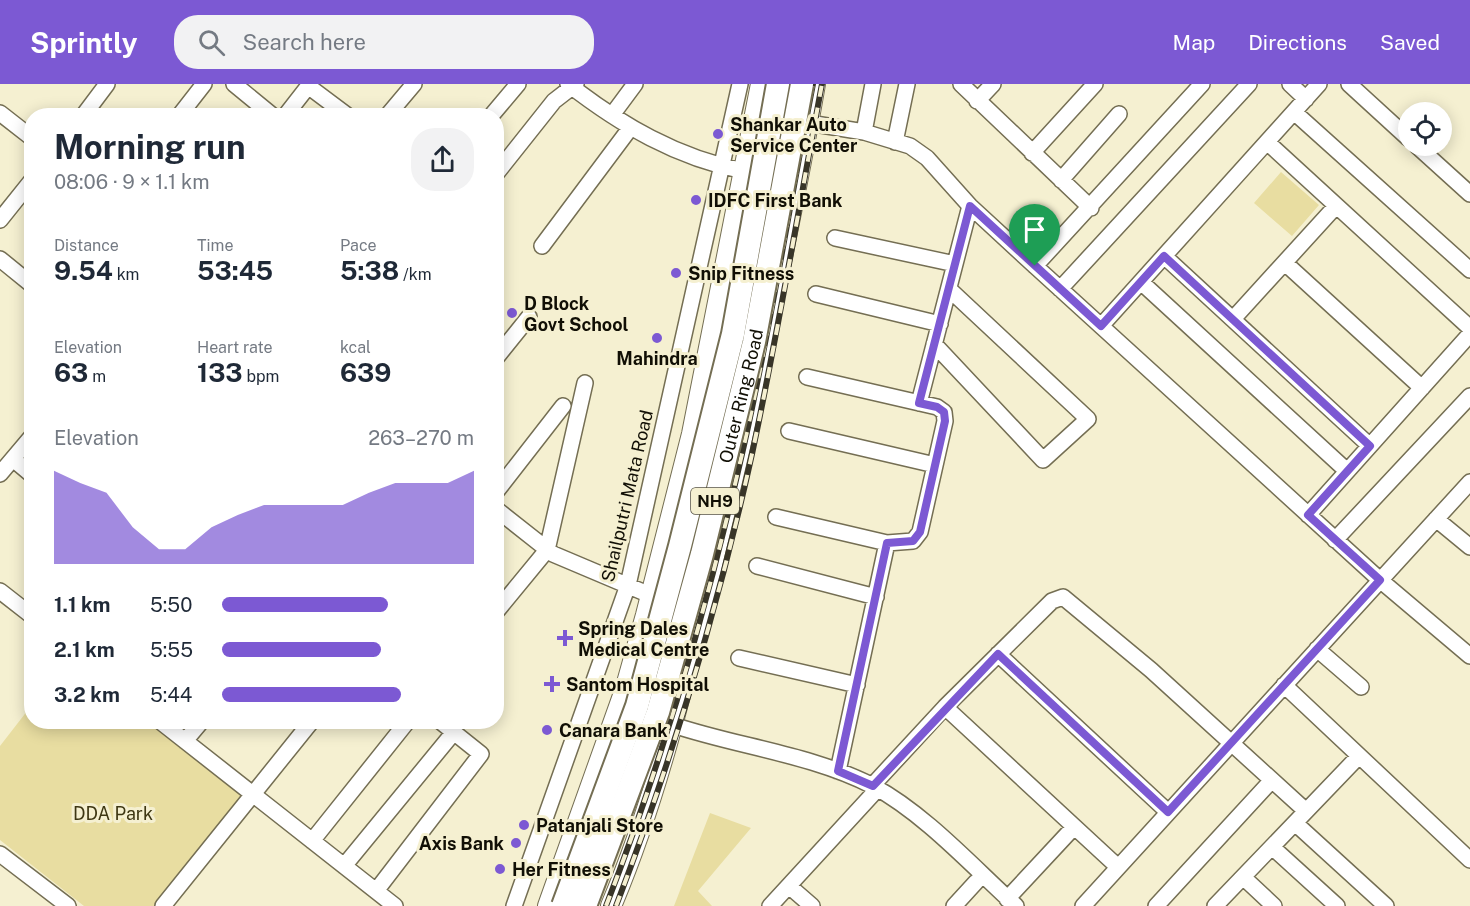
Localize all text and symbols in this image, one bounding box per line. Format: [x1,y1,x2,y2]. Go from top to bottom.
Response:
search box [174,15,594,69]
text: Sprintly [30,26,138,59]
icon: search [195,26,228,59]
text: Search here [243,29,366,55]
text: Map [1173,30,1215,55]
text: Directions [1248,30,1347,55]
text: Saved [1380,30,1440,55]
map controls [1398,102,1452,156]
button: locate [1398,102,1452,156]
place label: Shankar Auto Service Center [730,114,858,156]
marker: Shankar Auto Service Center [711,127,725,141]
text: Morning run [54,128,246,166]
button: share [411,128,474,191]
text: 08:06 · 9 × 1.1 km [54,170,210,194]
place label: IDFC First Bank [708,190,843,211]
marker: IDFC First Bank [689,193,703,207]
pin [1009,204,1060,266]
icon: arrive [1018,213,1051,246]
text: Distance [54,236,119,255]
text: Time [197,236,233,255]
text: Pace [340,236,377,255]
text: 9.54 [54,255,113,286]
text: 53:45 [197,255,273,286]
text: 5:38 [340,255,399,286]
place label: Snip Fitness [688,263,794,284]
text: km [113,265,139,284]
text: /km [399,265,432,284]
marker: Snip Fitness [669,266,683,280]
place label: D Block Govt School [524,293,629,335]
marker: D Block Govt School [505,306,519,320]
street label: Outer Ring Road [714,327,767,465]
marker: Mahindra [650,331,664,345]
text: Elevation [54,338,122,357]
text: Heart rate [197,338,273,357]
text: kcal [340,338,371,357]
place label: Mahindra [616,348,698,369]
text: 63 [54,357,88,388]
text: 133 [197,357,243,388]
text: 639 [340,357,391,388]
text: m [88,367,106,386]
text: bpm [243,367,279,386]
street label: Shailputri Mata Road [597,408,657,584]
text: Elevation [54,426,139,450]
text: 263–270 m [368,426,474,450]
road number: NH9 [691,488,739,514]
text: 1.1 km [54,593,111,617]
text: 5:50 [150,593,192,617]
place label: Spring Dales Medical Centre [578,618,709,660]
marker: Spring Dales Medical Centre [556,629,574,647]
text: 2.1 km [54,638,115,662]
text: 5:55 [150,638,193,662]
place label: Santom Hospital [566,674,709,695]
marker: Santom Hospital [543,675,561,693]
text: 3.2 km [54,683,120,707]
text: 5:44 [150,683,192,707]
place label: Canara Bank [559,720,668,741]
marker: Canara Bank [540,723,554,737]
park label: DDA Park [73,803,153,824]
place label: Patanjali Store [536,815,663,836]
marker: Patanjali Store [517,818,531,832]
place label: Axis Bank [419,833,505,854]
marker: Axis Bank [509,836,523,850]
place label: Her Fitness [512,859,611,880]
marker: Her Fitness [493,862,507,876]

